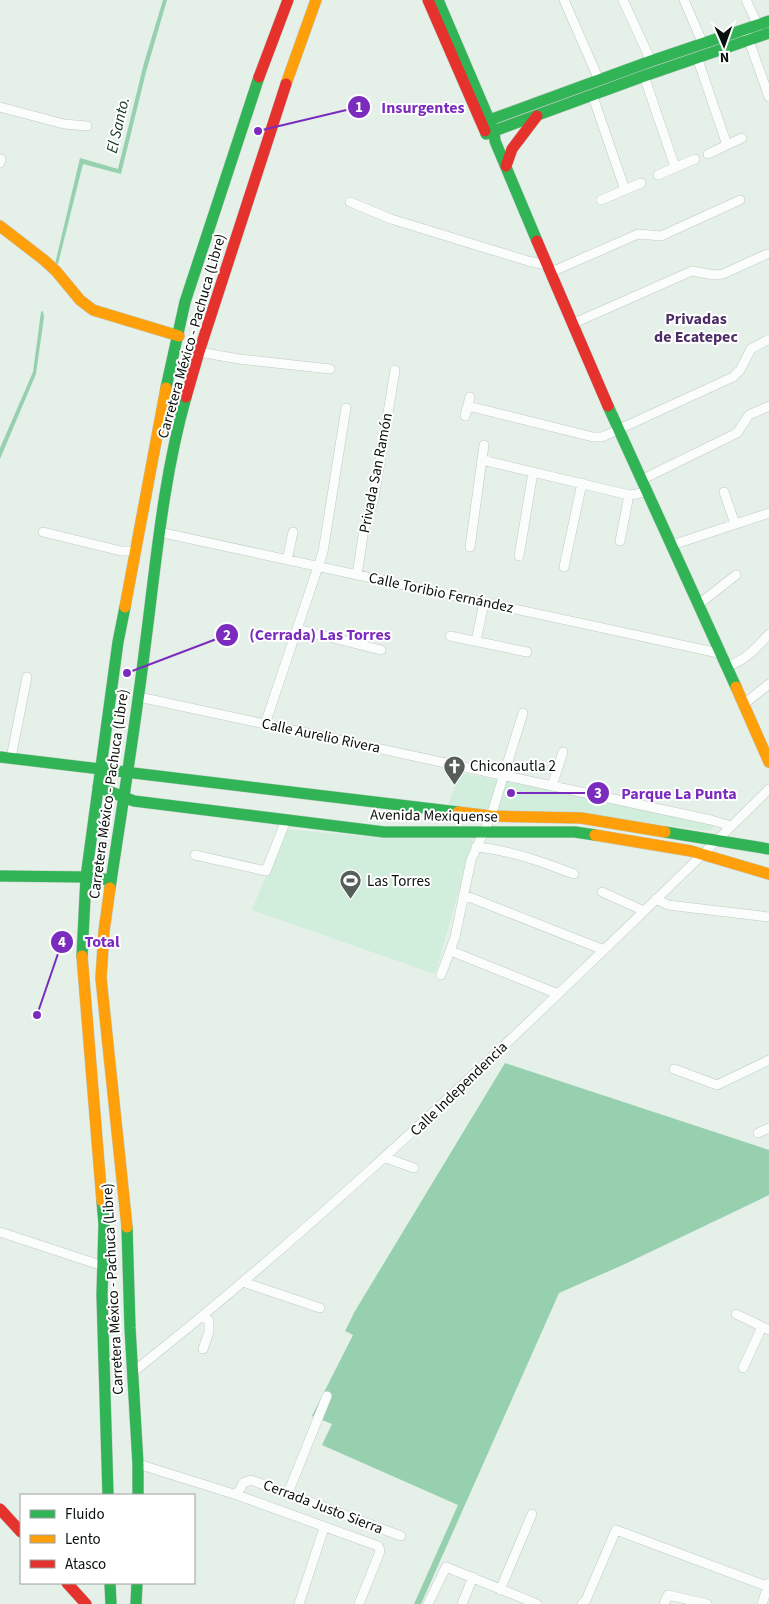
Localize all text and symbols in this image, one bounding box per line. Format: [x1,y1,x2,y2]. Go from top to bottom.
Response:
north arrow [699,20,749,70]
text: N [719,47,729,67]
callout: Insurgentes [346,92,475,123]
water label: El Santo. [101,95,135,155]
text: 1 [355,97,363,118]
text: Insurgentes [381,97,465,119]
street label: Carretera México - Pachuca (Libre) [153,231,231,441]
district label: Privadas de Ecatepec [654,308,738,348]
street label: Privada San Ramón [354,411,398,535]
street label: Calle Toribio Fernández [367,567,515,619]
callout: (Cerrada) Las Torres [215,619,401,650]
text: (Cerrada) Las Torres [249,624,391,646]
text: 2 [223,625,231,646]
street label: Carretera México - Pachuca (Libre) [84,688,134,900]
street label: Calle Aurelio Rivera [260,713,382,759]
church icon: Chiconautla 2 [442,754,466,785]
place label: Chiconautla 2 [470,756,556,777]
callout: Parque La Punta [586,778,746,809]
text: 3 [594,783,602,804]
text: Parque La Punta [621,783,737,805]
street label: Avenida Mexiquense [370,804,498,828]
sports icon: Las Torres [339,869,363,900]
place label: Las Torres [367,871,430,892]
callout: Total [49,926,129,957]
text: Total [85,931,120,953]
text: 4 [58,932,66,953]
street label: Calle Independencia [406,1037,512,1141]
street label: Carretera México - Pachuca (Libre) [97,1183,129,1395]
street label: Cerrada Justo Sierra [260,1475,386,1539]
legend [20,1494,195,1584]
text: Fluido [65,1504,105,1525]
text: Lento [65,1529,101,1550]
text: Atasco [65,1554,106,1575]

